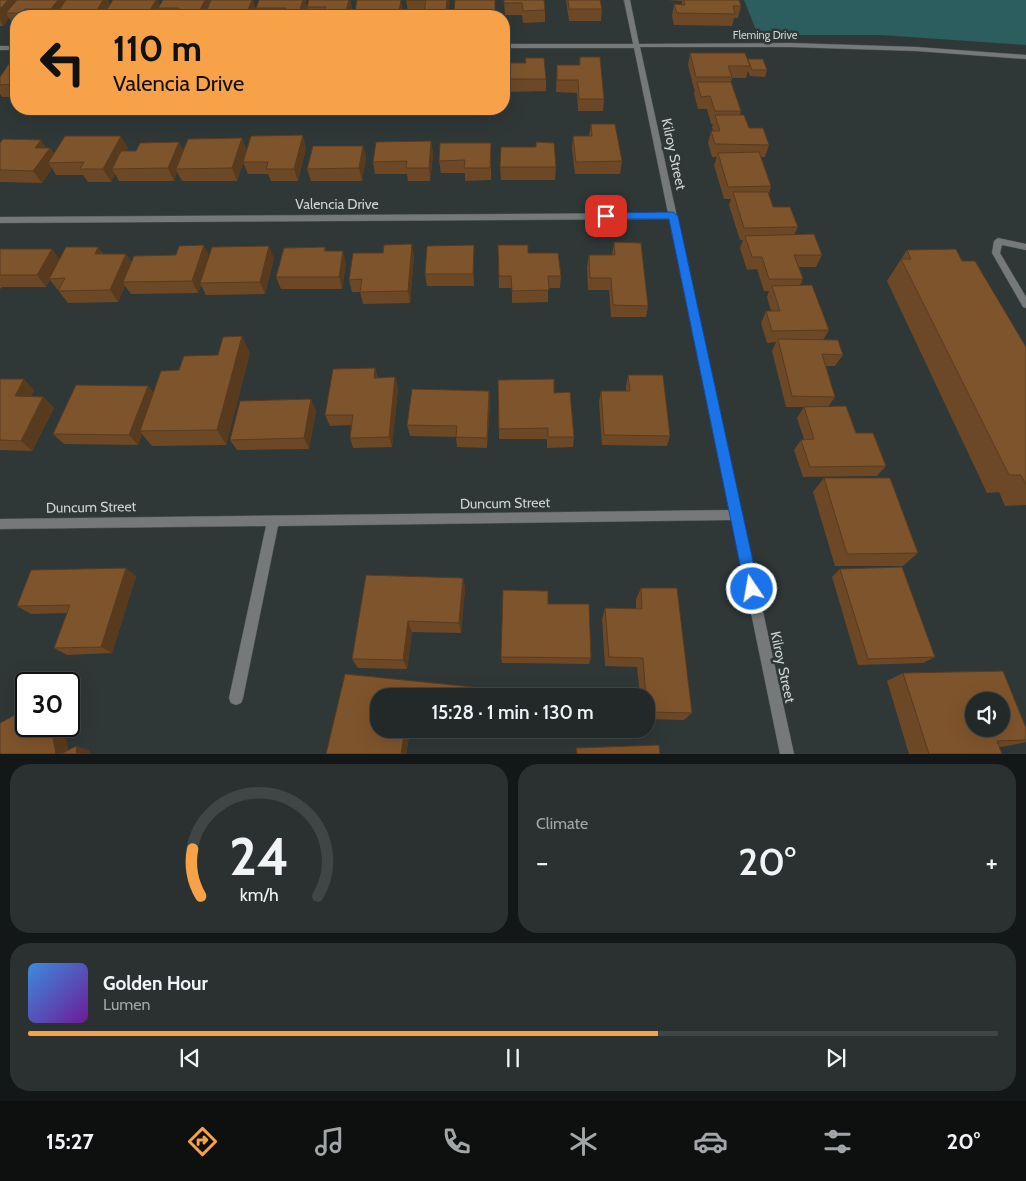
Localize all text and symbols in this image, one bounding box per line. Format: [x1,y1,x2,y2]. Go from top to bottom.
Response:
text: 110 m [113,27,202,70]
street label: Fleming Drive [733,28,798,42]
icon: left [30,30,95,95]
text: Valencia Drive [113,70,244,97]
street label: Kilroy Street [658,117,690,192]
street label: Valencia Drive [295,195,379,213]
pin [585,195,627,237]
icon: arrive [592,202,620,230]
street label: Duncum Street [460,493,551,513]
street label: Duncum Street [46,497,137,517]
position arrow [725,562,777,614]
street label: Kilroy Street [767,630,799,705]
speed limit sign: 30 [15,672,80,737]
map controls [965,692,1010,737]
button: sound [965,692,1010,737]
text: 15:28 · 1 min · 130 m [431,701,594,724]
text: Climate [536,814,588,833]
text: 24 [229,825,289,888]
text: 20° [738,838,796,885]
text: − [536,845,548,879]
text: + [986,845,998,879]
text: km/h [239,884,279,905]
text: Golden Hour [103,972,208,995]
text: Lumen [103,995,150,1014]
icon: previous [176,1044,204,1072]
icon: pause [499,1044,527,1072]
icon: next [822,1044,850,1072]
icon: directions [185,1124,220,1159]
icon: music [312,1124,347,1159]
icon: phone [439,1124,474,1159]
icon: climate [566,1124,601,1159]
icon: car [693,1124,728,1159]
icon: filters [820,1124,855,1159]
text: 15:27 [46,1128,94,1155]
text: 20° [947,1128,980,1155]

